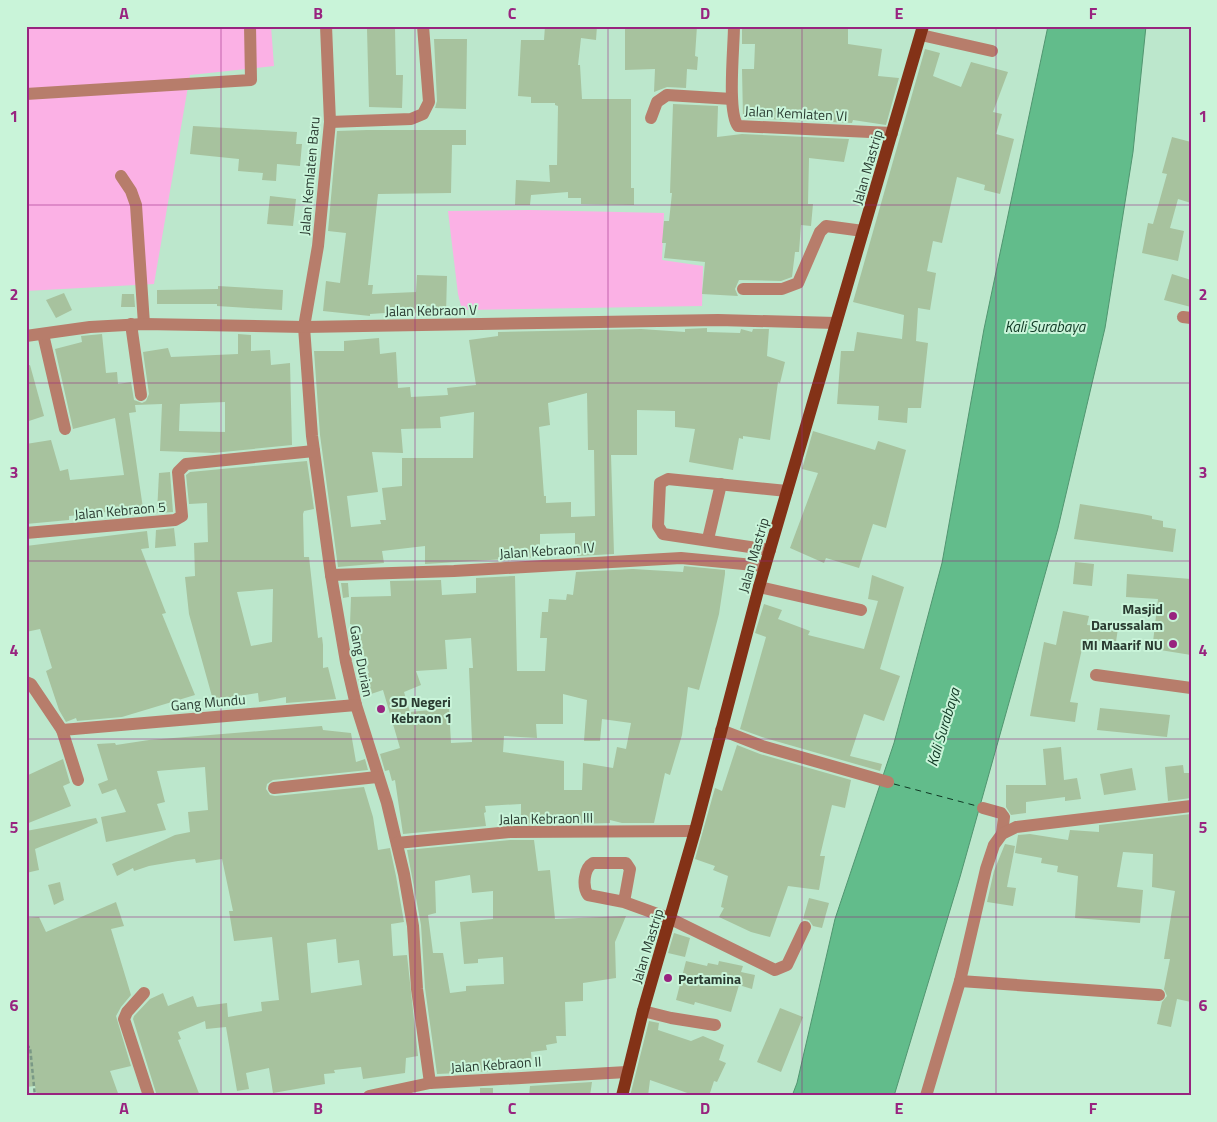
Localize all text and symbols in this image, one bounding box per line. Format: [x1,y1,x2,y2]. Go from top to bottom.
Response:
text: A [119,1,129,25]
text: B [313,1,323,25]
text: C [508,1,517,25]
text: D [700,1,710,25]
text: E [895,1,904,25]
text: F [1089,1,1098,25]
street label: Jalan Kemlaten VI [744,100,848,126]
text: 1 [10,104,18,128]
text: 1 [1199,104,1207,128]
street label: Jalan Kemlaten Baru [293,116,325,236]
street label: Jalan Mastrip [846,127,888,207]
text: 2 [10,282,18,306]
text: 2 [1199,282,1207,306]
street label: Jalan Kebraon V [385,299,477,321]
water label: Kali Surabaya [1005,315,1087,338]
text: 3 [10,460,18,484]
text: 3 [1199,460,1207,484]
street label: Jalan Kebraon 5 [73,496,167,524]
street label: Jalan Mastrip [732,515,774,595]
street label: Jalan Kebraon IV [499,536,595,564]
place label: Masjid Darussalam [1091,598,1163,635]
marker: Masjid Darussalam [1167,610,1179,622]
street label: Gang Durian [345,623,379,699]
place label: MI Maarif NU [1082,634,1163,655]
text: 4 [10,638,19,662]
marker: MI Maarif NU [1167,638,1179,650]
text: 4 [1199,638,1208,662]
water label: Kali Surabaya [920,684,966,769]
street label: Gang Mundu [170,688,246,716]
place label: SD Negeri Kebraon 1 [391,691,452,728]
marker: SD Negeri Kebraon 1 [375,703,387,715]
street label: Jalan Kebraon III [499,807,593,829]
text: 5 [10,815,19,839]
text: 5 [1199,815,1208,839]
street label: Jalan Mastrip [626,906,668,986]
place label: Pertamina [678,968,741,989]
marker: Pertamina [662,972,674,984]
text: 6 [10,993,19,1017]
text: 6 [1199,993,1208,1017]
street label: Jalan Kebraon II [450,1050,542,1078]
text: A [119,1096,129,1120]
text: B [313,1096,323,1120]
text: C [508,1096,517,1120]
text: D [700,1096,710,1120]
text: E [895,1096,904,1120]
text: F [1089,1096,1098,1120]

